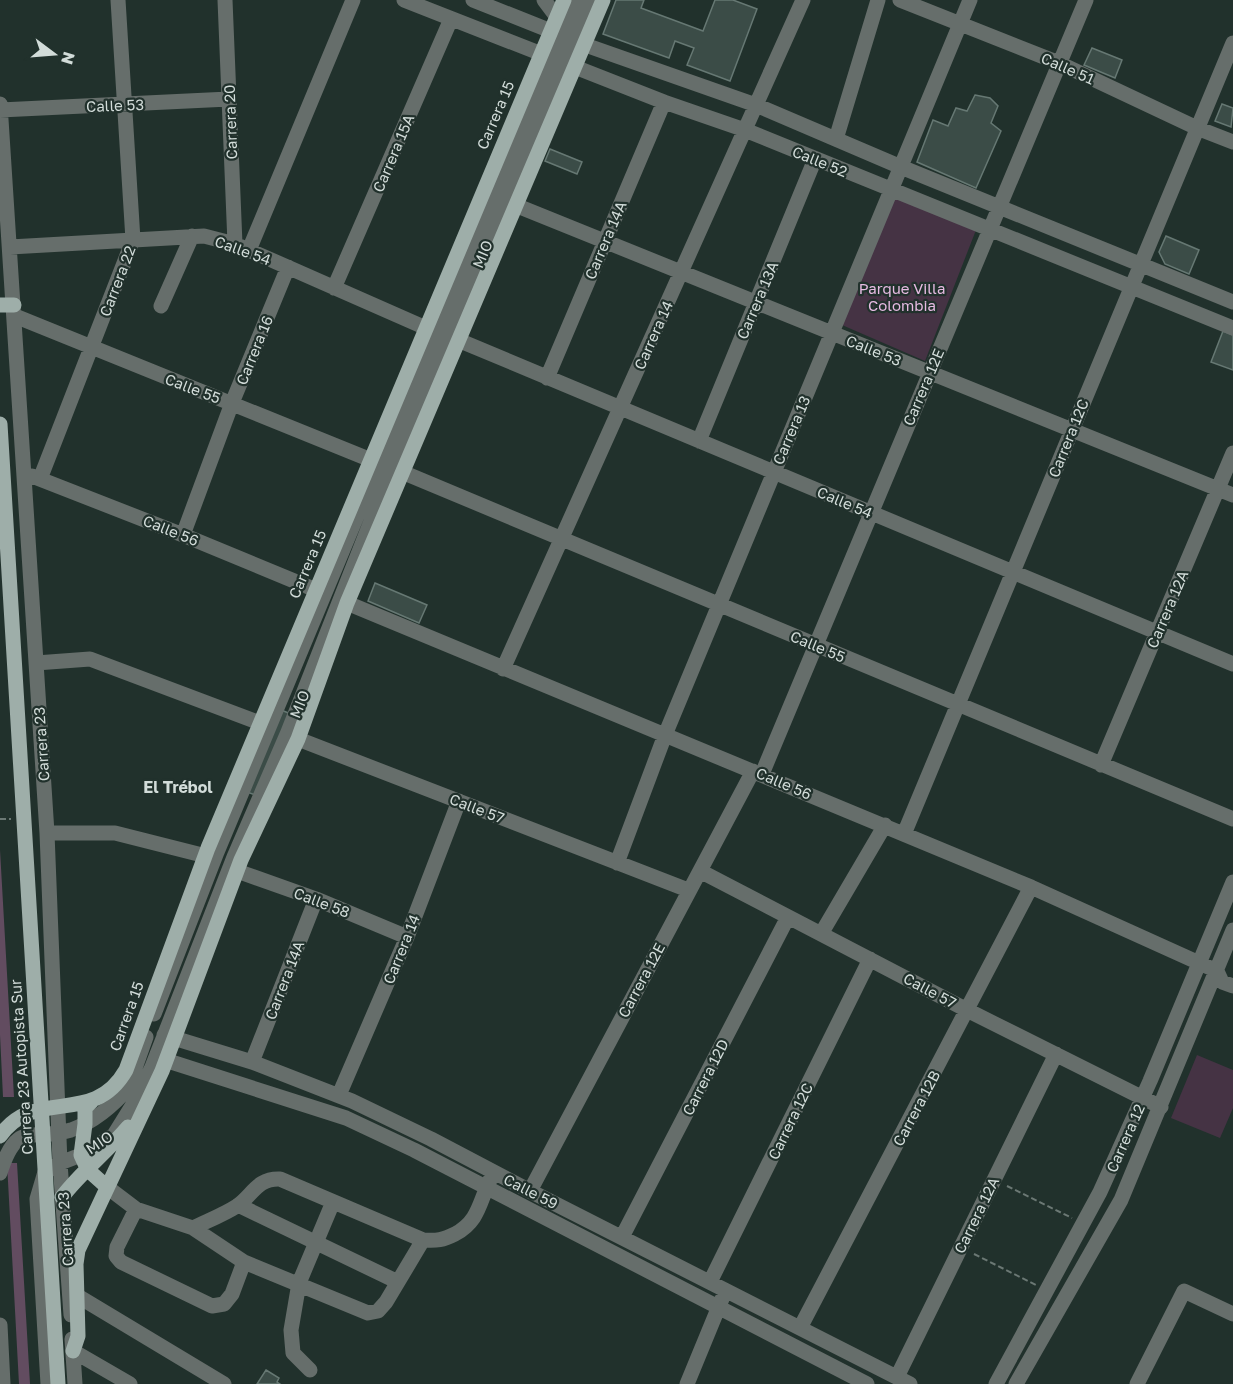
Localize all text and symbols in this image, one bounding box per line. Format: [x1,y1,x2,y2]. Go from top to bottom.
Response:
north arrow [24,24,84,84]
street label: Calle 51 [1039,48,1097,88]
text: N [57,50,80,67]
street label: Carrera 15 [472,78,518,152]
street label: Carrera 20 [220,84,240,160]
street label: Calle 53 [86,95,144,115]
street label: Carrera 15A [369,111,417,195]
street label: Calle 52 [790,142,850,180]
street label: Carrera 14A [580,198,630,282]
street label: Calle 54 [212,232,274,268]
street label: MIO [468,237,496,271]
street label: Carrera 22 [95,243,139,319]
street label: Carrera 13A [733,258,781,342]
park label: Parque Villa Colombia [859,279,945,314]
street label: Carrera 14 [630,298,676,372]
street label: Carrera 16 [232,313,276,387]
street label: Calle 53 [844,331,904,369]
street label: Carrera 12E [899,346,947,428]
street label: Calle 55 [163,369,223,407]
street label: Carrera 13 [768,393,814,467]
street label: Carrera 12C [1044,396,1092,480]
street label: Calle 54 [815,482,875,522]
street label: Calle 56 [141,511,201,549]
street label: Carrera 15 [284,527,330,601]
street label: Carrera 12A [1143,567,1191,651]
street label: Calle 55 [788,626,848,666]
street label: MIO [285,687,313,721]
street label: Carrera 23 [29,706,53,782]
street label: Calle 56 [754,763,814,803]
district label: El Trébol [143,777,213,797]
street label: Calle 57 [447,789,507,827]
street label: Calle 58 [291,883,353,921]
street label: Carrera 14 [379,912,423,986]
street label: Carrera 14A [261,938,307,1022]
street label: Carrera 12E [614,940,668,1020]
street label: Calle 57 [901,969,960,1011]
street label: Carrera 23 Autopista Sur [6,979,36,1155]
street label: Carrera 15 [105,979,147,1053]
street label: Carrera 12D [678,1036,732,1118]
street label: Carrera 12B [889,1067,943,1149]
street label: Carrera 12C [764,1080,816,1162]
street label: Carrera 12 [1102,1101,1148,1175]
street label: MIO [82,1127,116,1157]
street label: Calle 59 [501,1170,561,1212]
street label: Carrera 12A [950,1174,1002,1256]
street label: Carrera 23 [53,1191,77,1267]

